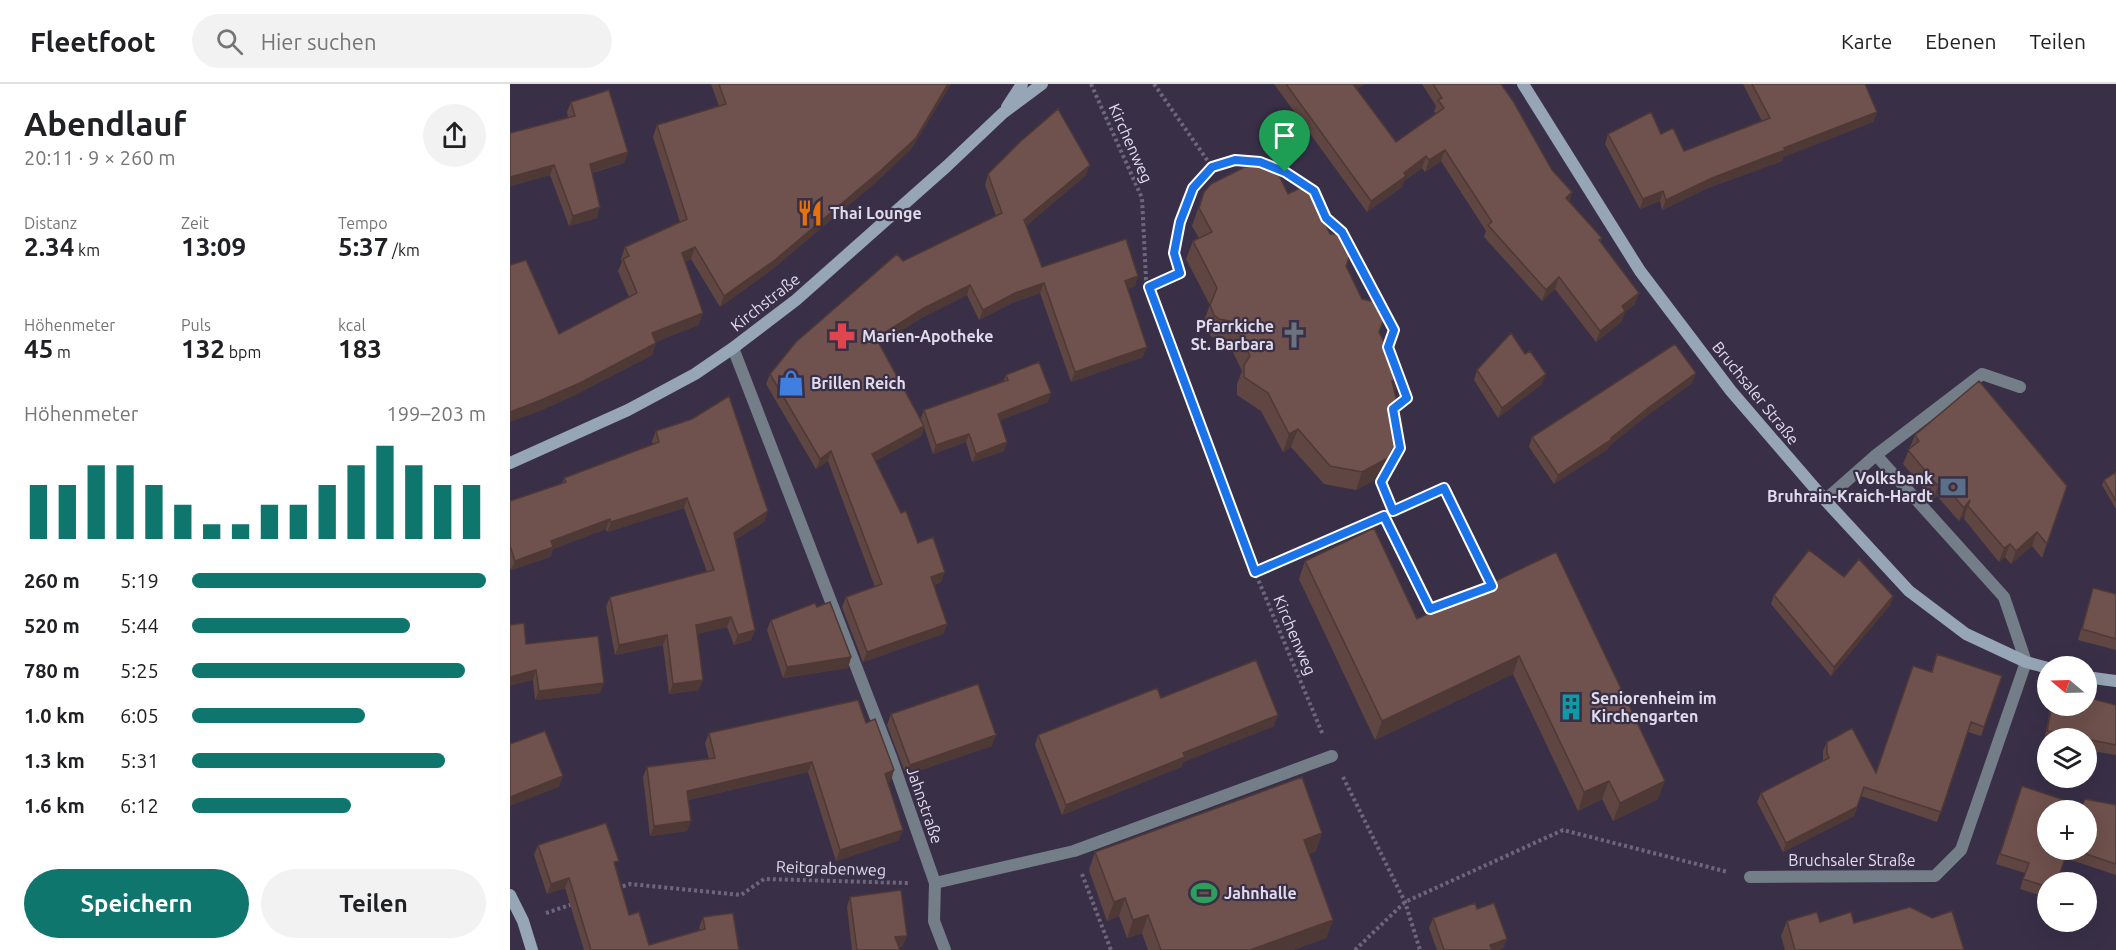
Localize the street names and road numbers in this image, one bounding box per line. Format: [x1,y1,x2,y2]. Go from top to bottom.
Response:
street label: Kirchenweg [1105,101,1157,185]
street label: Kirchstraße [727,269,803,335]
street label: Bruchsaler Straße [1709,338,1803,448]
street label: Kirchenweg [1270,592,1320,678]
street label: Jahnstraße [903,764,947,846]
street label: Bruchsaler Straße [1788,851,1916,869]
street label: Reitgrabenweg [776,857,886,879]

